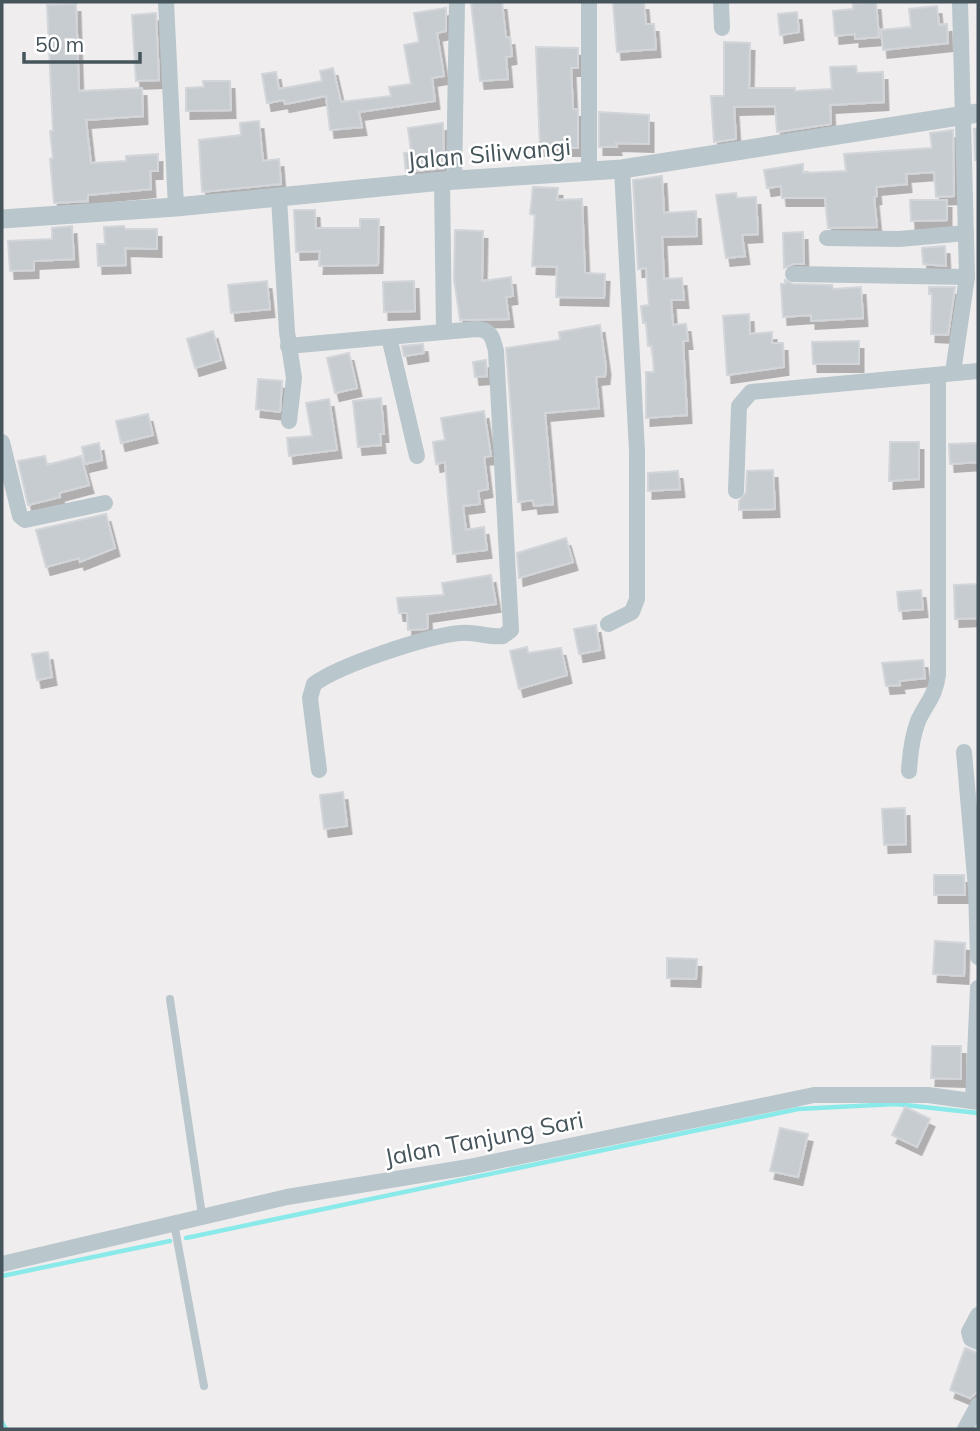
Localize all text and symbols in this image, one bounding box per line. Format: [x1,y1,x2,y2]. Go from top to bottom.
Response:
scale bar [24,21,140,65]
text: 50 m [35,31,84,57]
street label: Jalan Siliwangi [406,131,572,175]
street label: Jalan Tanjung Sari [382,1104,586,1172]

